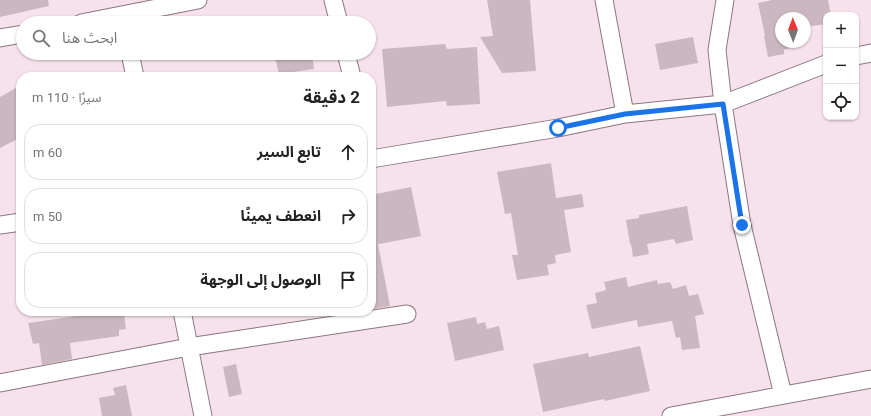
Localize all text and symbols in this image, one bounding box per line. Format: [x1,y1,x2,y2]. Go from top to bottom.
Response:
north arrow [775,12,811,48]
map controls [823,12,859,120]
button: + [823,12,859,48]
search box [16,16,376,60]
icon: search [30,27,52,49]
text: ابحث هنا [62,29,117,47]
button: − [823,48,859,84]
button: locate [823,84,859,120]
text: 2 دقيقة [303,87,360,107]
text: سيرًا · 110 m [32,90,101,105]
route start [549,119,567,137]
icon: ahead [337,141,359,163]
text: تابع السير [257,143,321,161]
text: 60 m [33,145,62,160]
icon: right [337,205,359,227]
text: انعطف يمينًا [241,207,321,225]
text: 50 m [33,209,62,224]
route end [733,216,751,234]
icon: arrive [337,269,359,291]
text: الوصول إلى الوجهة [200,271,321,289]

